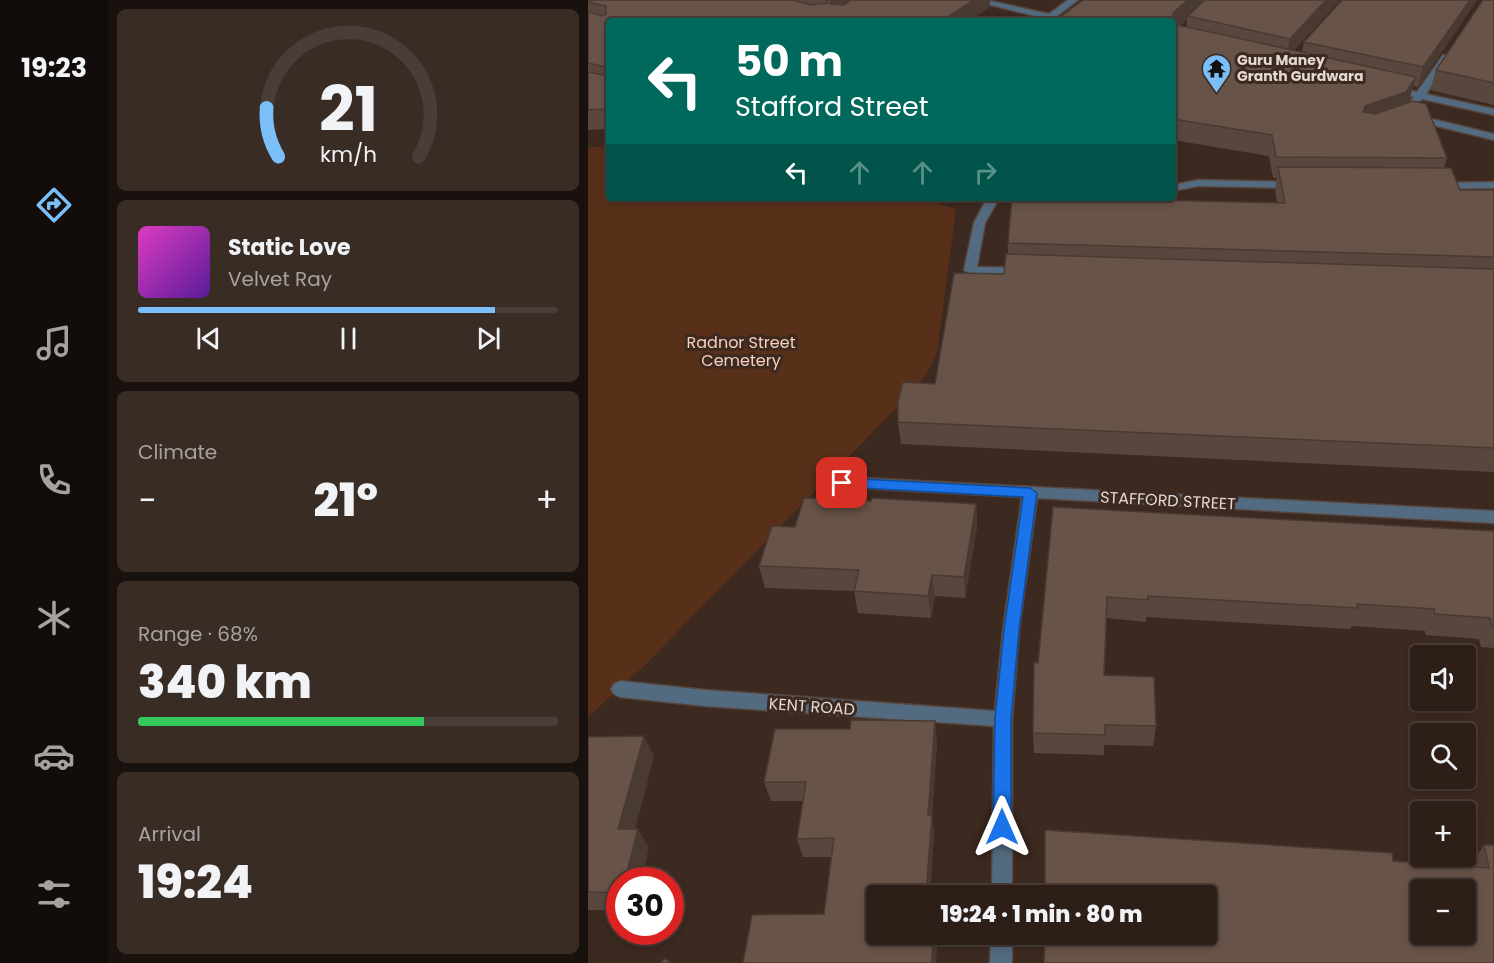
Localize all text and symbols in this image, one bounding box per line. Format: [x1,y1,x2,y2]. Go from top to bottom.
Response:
text: 50 m [735,32,843,91]
icon: left [636,42,714,120]
text: 19:23 [21,49,87,86]
place label: Guru Maney Granth Gurdwara [1237,50,1363,86]
temple icon: Guru Maney Granth Gurdwara [1200,52,1232,94]
text: 21 [318,65,378,153]
text: Stafford Street [735,88,929,125]
text: km/h [319,139,377,170]
icon: left [780,156,813,189]
icon: ahead [843,156,876,189]
icon: ahead [906,156,939,189]
icon: right [969,156,1002,189]
icon: directions [33,184,75,226]
text: Static Love [228,232,351,263]
text: Velvet Ray [228,265,332,293]
icon: music [33,322,75,364]
icon: previous [192,322,225,355]
icon: pause [332,322,365,355]
icon: next [472,322,505,355]
park label: Radnor Street Cemetery [687,331,796,372]
text: Climate [138,438,217,466]
pin [816,457,867,508]
icon: phone [33,459,75,501]
icon: arrive [825,466,858,499]
text: 21° [314,469,378,532]
text: − [138,477,156,524]
text: + [535,477,558,524]
street label: STAFFORD STREET [1100,485,1237,516]
icon: climate [33,597,75,639]
text: Range · 68% [138,620,258,648]
map controls [1410,645,1476,945]
button: sound [1410,645,1476,711]
text: 340 km [138,651,312,714]
street label: KENT ROAD [768,692,856,721]
button: search [1410,723,1476,789]
icon: car [33,735,75,777]
position arrow [970,795,1034,859]
button: + [1410,801,1476,867]
text: Arrival [138,820,201,848]
text: 19:24 [138,851,253,914]
speed limit sign: 30 [606,867,684,945]
icon: filters [33,873,75,915]
button: − [1410,879,1476,945]
text: 19:24 · 1 min · 80 m [941,899,1142,930]

